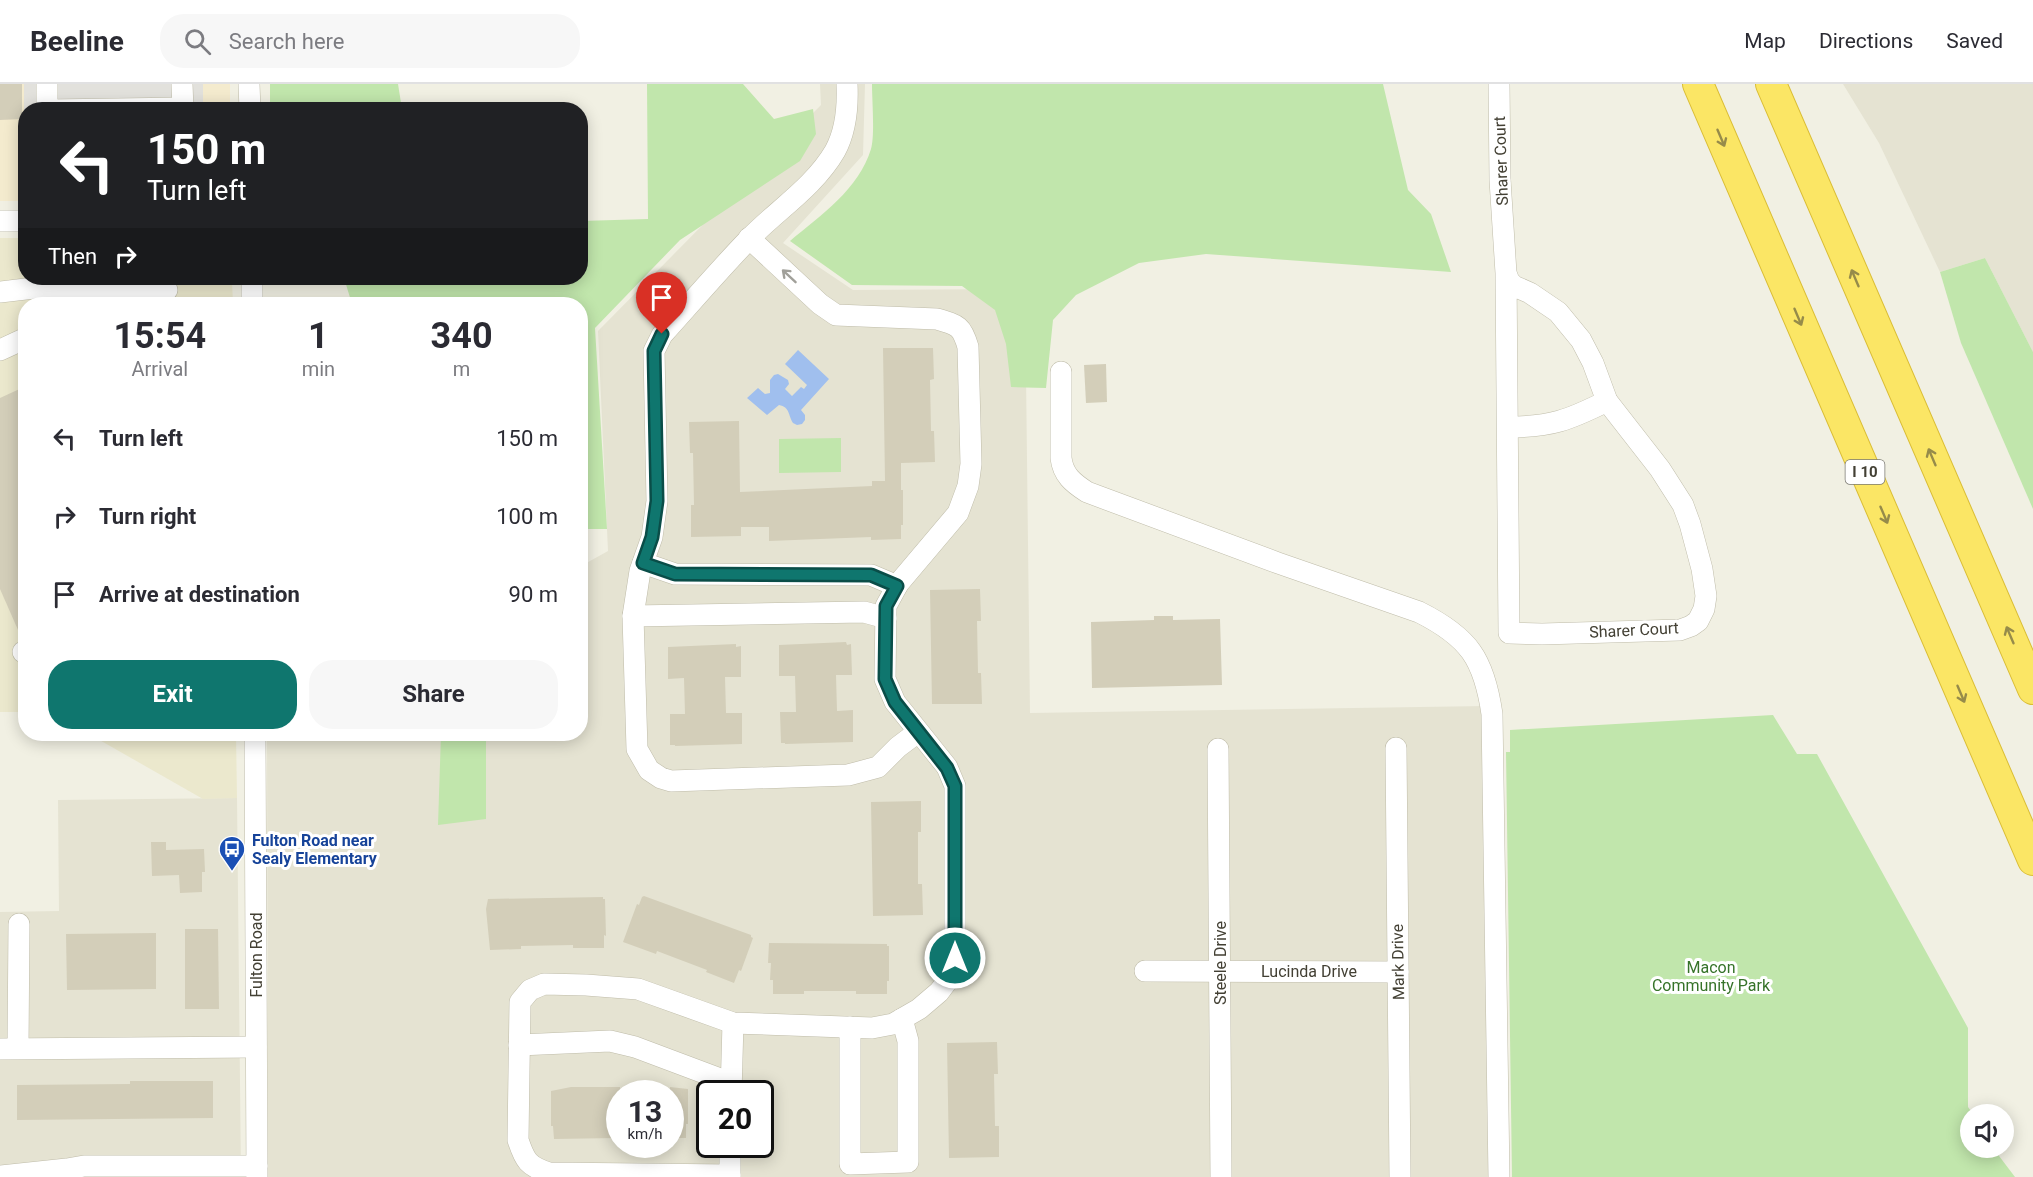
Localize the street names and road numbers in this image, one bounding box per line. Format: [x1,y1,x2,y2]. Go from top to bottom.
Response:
street label: Sharer Court [1490,116,1512,206]
road number: I 10 [1846,460,1884,484]
street label: Sharer Court [1589,618,1679,642]
street label: Fulton Road [247,912,266,998]
street label: Steele Drive [1211,921,1230,1005]
street label: Mark Drive [1388,924,1408,1000]
street label: Lucinda Drive [1261,962,1357,981]

